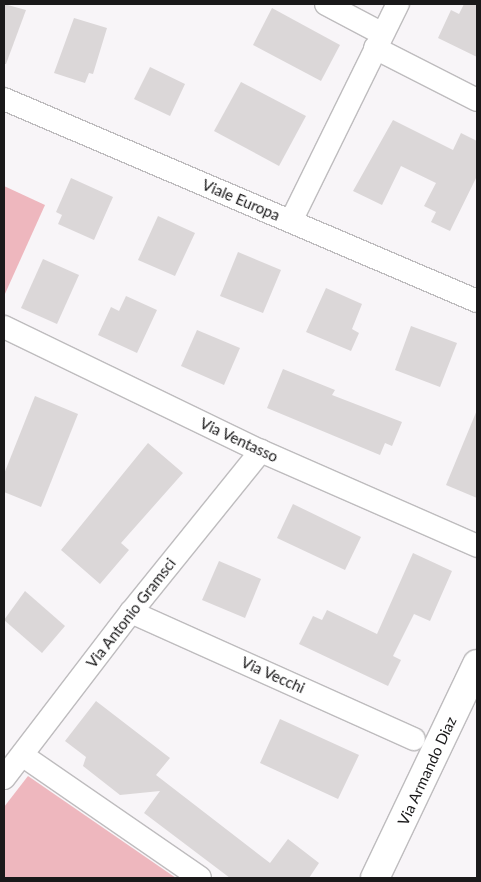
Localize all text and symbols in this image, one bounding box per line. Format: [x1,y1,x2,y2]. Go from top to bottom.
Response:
street label: Viale Europa [199,176,283,224]
street label: Via Ventasso [197,414,281,466]
street label: Via Antonio Gramsci [82,554,180,672]
street label: Via Vecchi [238,653,308,697]
street label: Via Armando Diaz [394,713,460,829]

